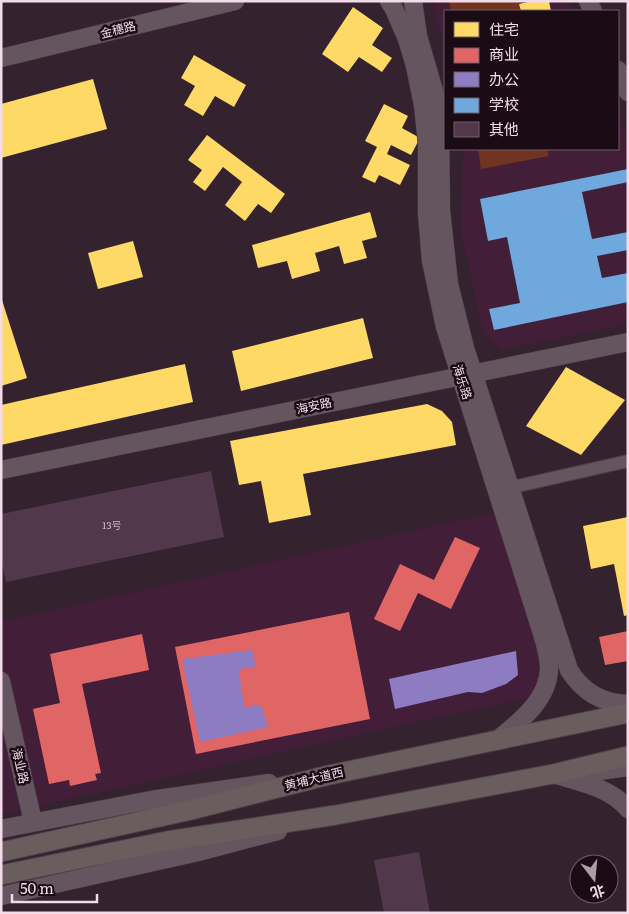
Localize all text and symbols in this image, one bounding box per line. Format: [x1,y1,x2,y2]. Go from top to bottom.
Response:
legend [444,10,619,150]
street label: 金穗路 [98,16,137,42]
text: 住宅 [489,17,519,40]
text: 商业 [489,42,519,65]
text: 办公 [489,67,519,90]
text: 学校 [489,92,519,115]
text: 其他 [489,117,519,140]
street label: 海乐路 [449,362,477,402]
street label: 海安路 [294,392,333,418]
house number: 13号 [102,517,122,532]
street label: 海业路 [8,746,34,785]
street label: 黄埔大道西 [282,762,345,794]
north arrow [569,854,619,904]
scale bar [12,872,98,904]
text: 50 m [20,876,54,899]
text: 北 [588,881,607,904]

